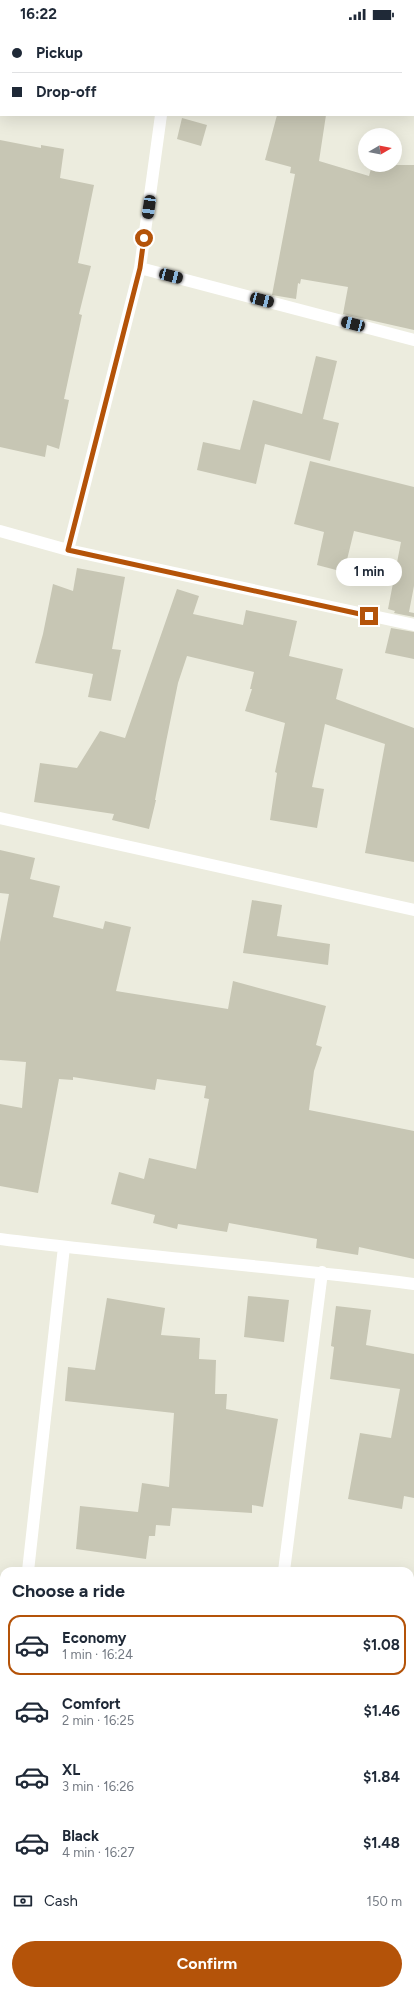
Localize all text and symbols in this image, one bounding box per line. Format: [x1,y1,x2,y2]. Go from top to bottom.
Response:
text: 16:22 [20,5,57,23]
text: Pickup [36,44,83,62]
text: Drop-off [36,83,97,101]
north arrow [358,128,402,172]
map controls [358,128,402,172]
car [141,194,157,220]
route start [135,229,153,247]
car [158,267,184,285]
car [249,291,275,309]
car [340,315,366,333]
callout: 1 min [336,558,402,586]
text: 1 min [354,564,384,579]
route end [360,607,378,625]
text: Choose a ride [12,1580,125,1602]
icon: car [14,1627,50,1663]
text: Economy [62,1629,127,1647]
text: $1.08 [363,1636,400,1654]
text: 1 min · 16:24 [62,1647,133,1662]
icon: car [14,1693,50,1729]
text: Comfort [62,1695,121,1713]
text: $1.46 [363,1702,400,1720]
text: 2 min · 16:25 [62,1713,134,1728]
icon: car [14,1759,50,1795]
text: XL [62,1761,80,1779]
text: $1.84 [363,1768,400,1786]
text: 3 min · 16:26 [62,1779,134,1794]
icon: car [14,1825,50,1861]
text: Black [62,1827,99,1845]
text: $1.48 [363,1834,400,1852]
text: 4 min · 16:27 [62,1845,135,1860]
icon: cash [12,1890,34,1912]
text: Cash [44,1892,78,1910]
text: 150 m [367,1894,402,1909]
button: Confirm [12,1941,402,1987]

